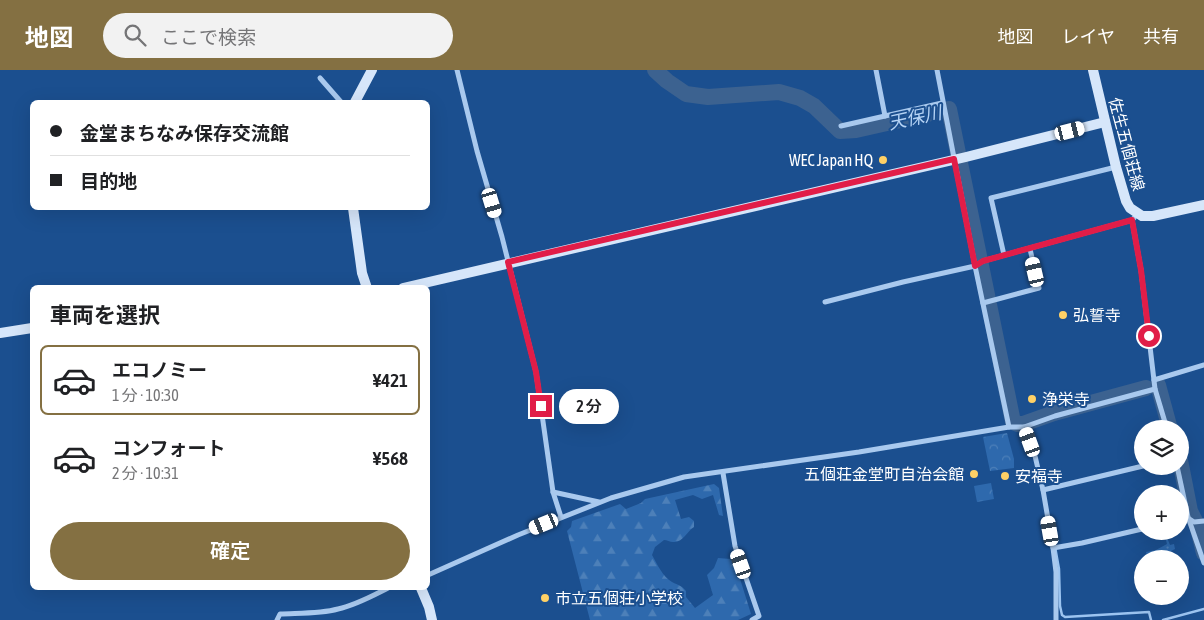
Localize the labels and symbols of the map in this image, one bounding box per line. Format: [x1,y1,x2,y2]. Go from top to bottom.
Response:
street label: 佐生五個荘線 [1106,95,1148,193]
water label: 天保川 [886,101,945,133]
car [1053,120,1086,142]
place label: WEC Japan HQ [789,151,874,170]
marker: WEC Japan HQ [877,154,889,166]
car [480,186,503,220]
car [1024,256,1045,288]
place label: 弘誓寺 [1073,306,1121,324]
marker: 弘誓寺 [1057,309,1069,321]
route start [1138,325,1160,347]
callout: 2 分 [558,388,618,424]
place label: 浄栄寺 [1042,390,1090,408]
marker: 浄栄寺 [1026,393,1038,405]
route end [530,395,552,417]
car [1017,425,1042,459]
place label: 五個荘金堂町自治会館 [804,465,964,483]
place label: 安福寺 [1015,467,1063,485]
marker: 五個荘金堂町自治会館 [968,468,980,480]
marker: 安福寺 [999,470,1011,482]
car [527,511,560,537]
car [1040,515,1059,547]
car [729,547,752,581]
place label: 市立五個荘小学校 [555,589,683,607]
marker: 市立五個荘小学校 [539,592,551,604]

